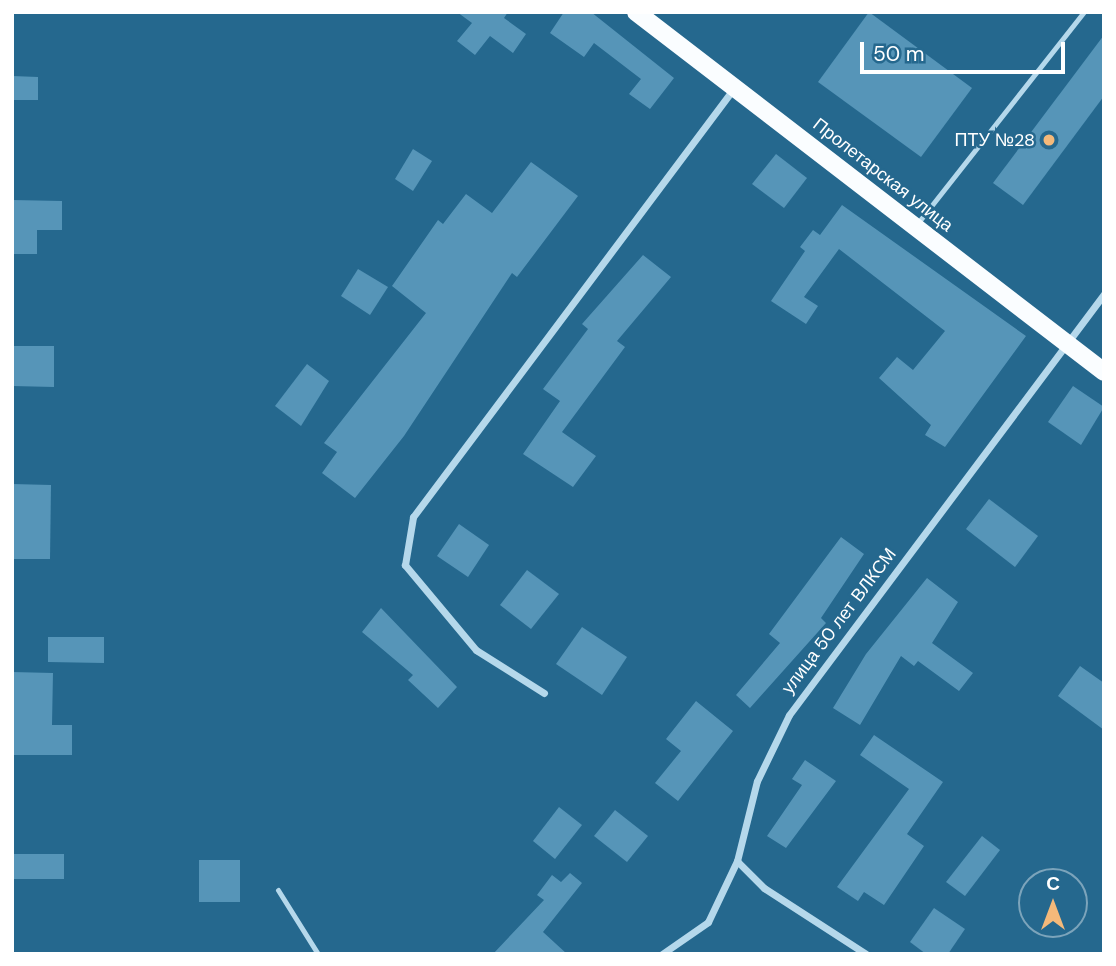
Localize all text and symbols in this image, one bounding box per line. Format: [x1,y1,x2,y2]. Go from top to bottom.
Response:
scale bar [864,28,1069,72]
text: 50 m [873,40,924,68]
street label: Пролетарская улица [809,114,957,236]
place label: ПТУ №28 [955,129,1035,151]
marker: ПТУ №28 [1041,132,1057,148]
street label: улица 50 лет ВЛКСМ [777,544,901,698]
north arrow [1018,868,1088,938]
text: С [1046,871,1060,896]

